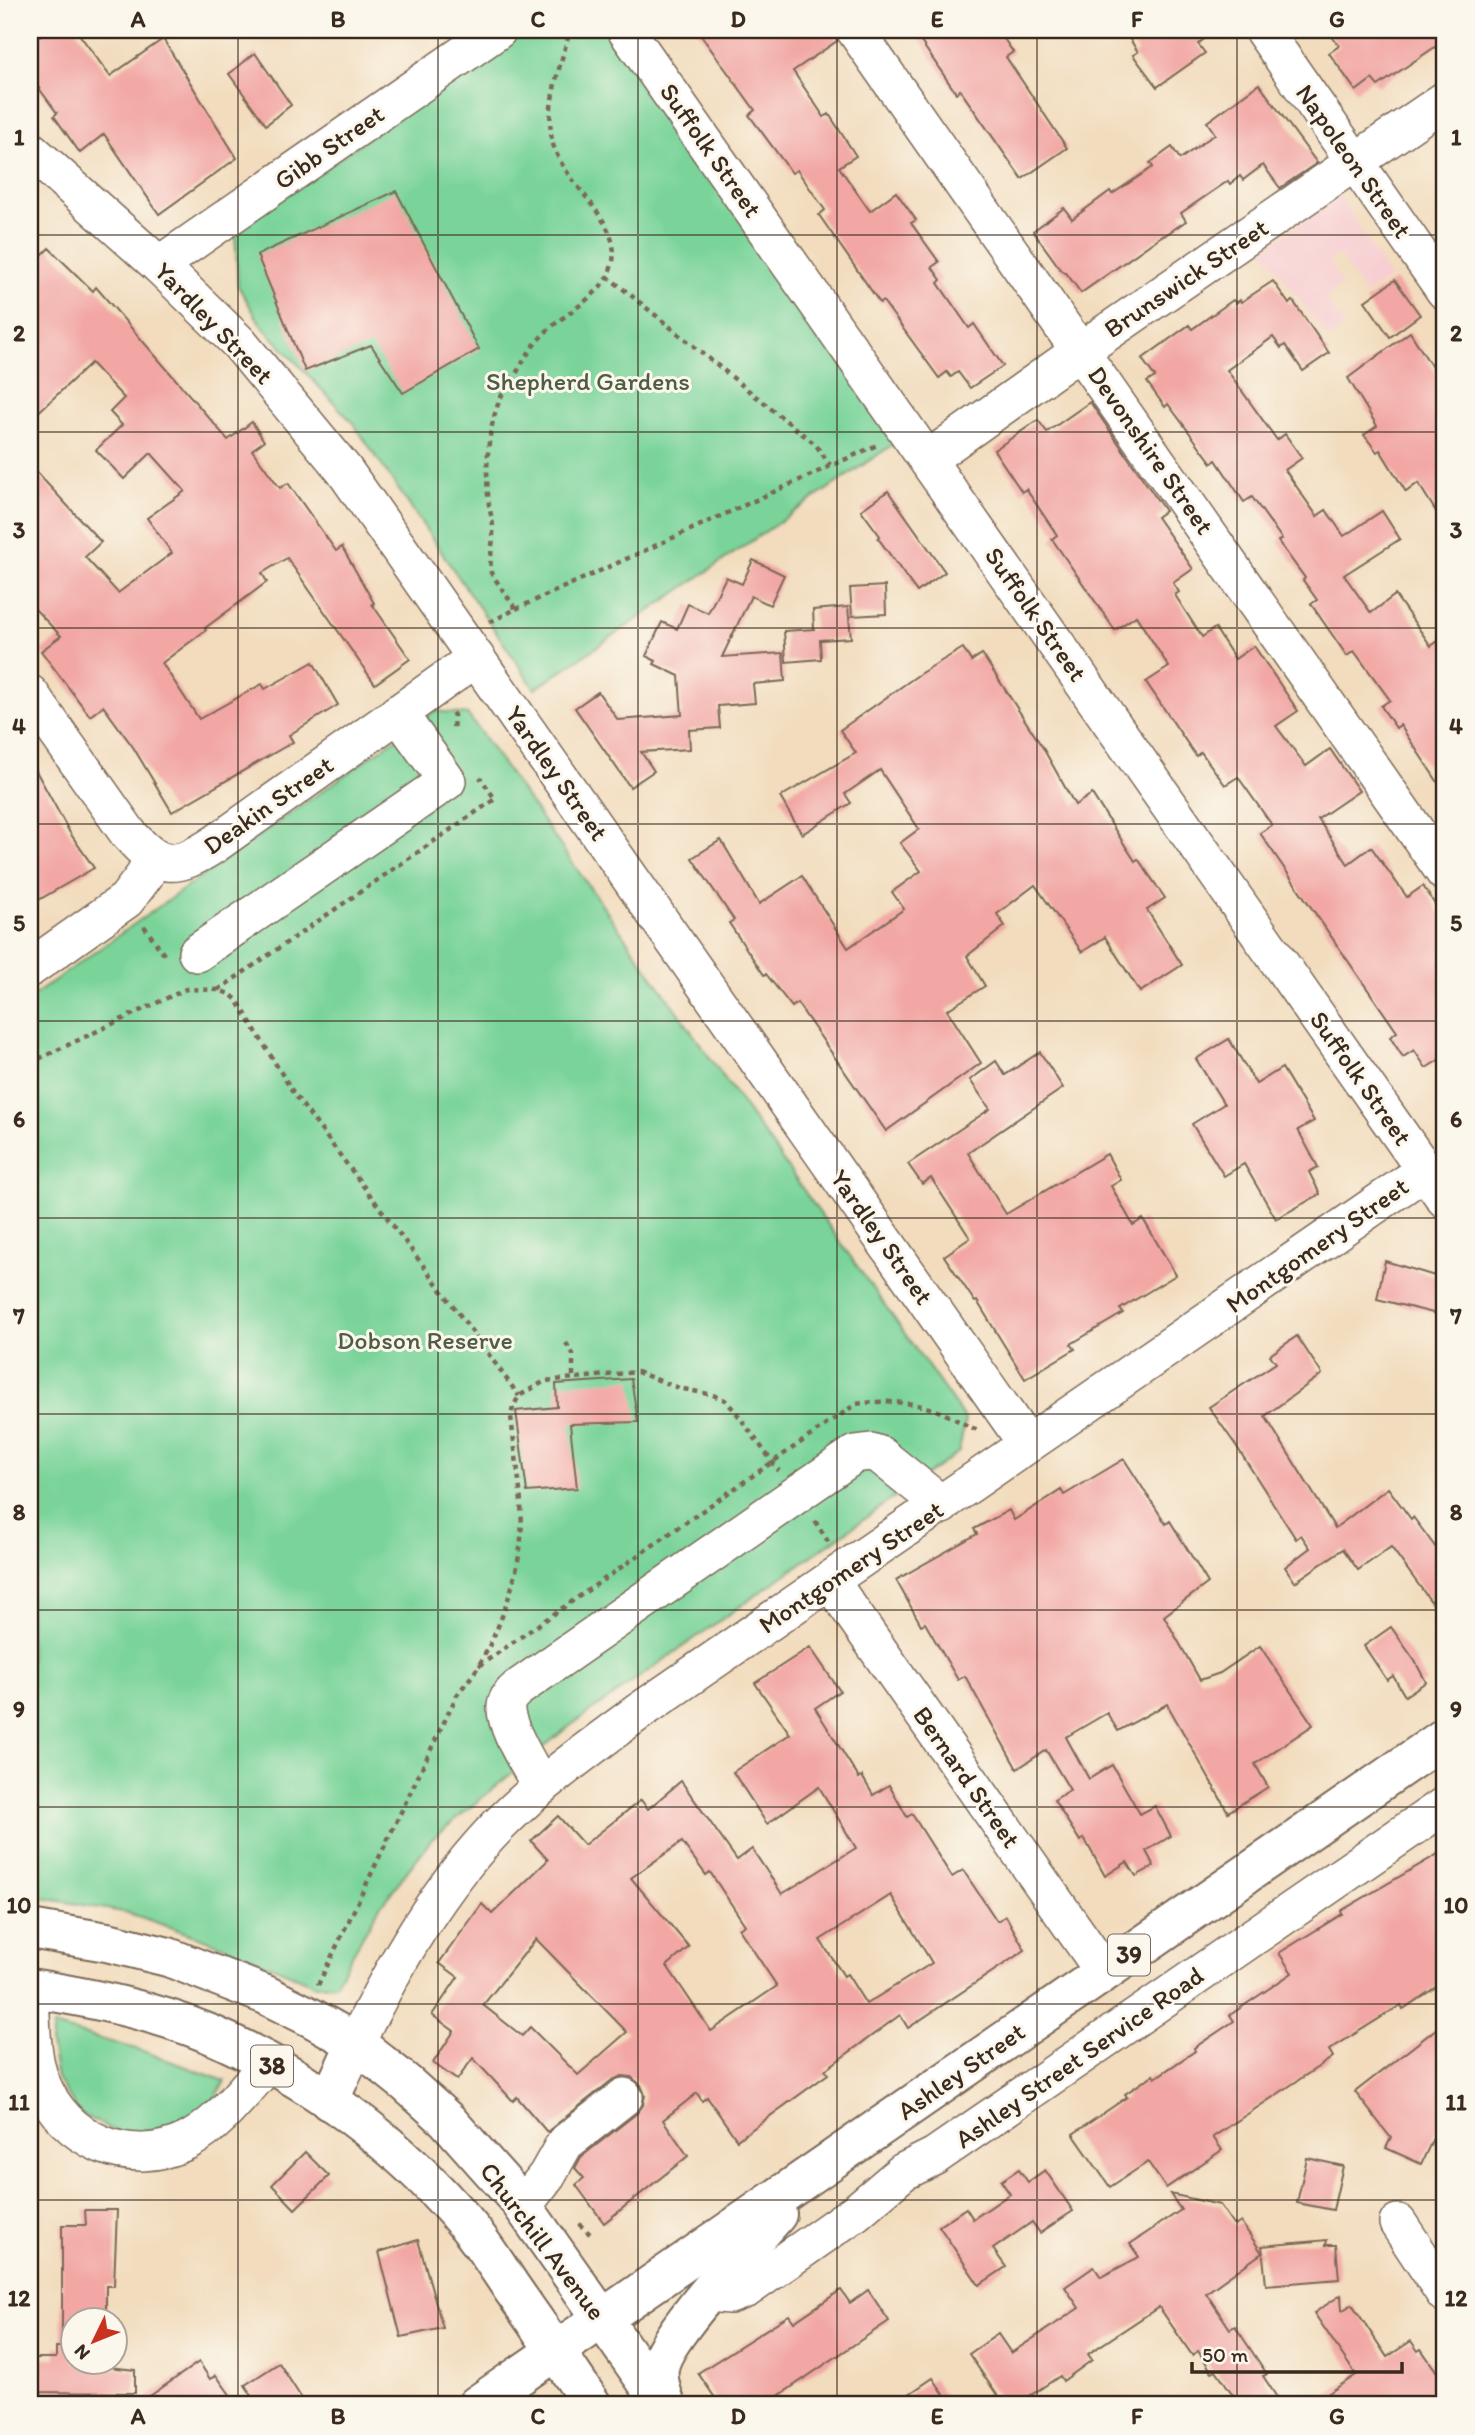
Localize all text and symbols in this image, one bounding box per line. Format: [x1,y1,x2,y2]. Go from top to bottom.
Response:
text: A [130,5,146,33]
text: B [331,5,346,33]
text: C [531,5,546,33]
text: D [730,5,746,33]
text: E [931,5,944,33]
text: F [1131,5,1144,33]
text: G [1329,5,1345,33]
street label: Suffolk Street [653,77,769,224]
street label: Napoleon Street [1289,78,1419,244]
street label: Gibb Street [268,97,390,196]
text: 1 [14,123,25,151]
text: 1 [1451,123,1462,151]
street label: Brunswick Street [1098,211,1274,345]
street label: Yardley Street [148,255,281,391]
text: 2 [13,319,26,347]
text: 2 [1450,319,1463,347]
street label: Devonshire Street [1081,360,1221,541]
park label: Shepherd Gardens [486,365,690,397]
text: 3 [13,516,26,544]
text: 3 [1450,516,1463,544]
street label: Suffolk Street [978,541,1094,688]
street label: Yardley Street [499,699,616,847]
text: 4 [12,712,26,740]
text: 4 [1449,712,1463,740]
street label: Deakin Street [197,748,339,862]
text: 5 [13,909,25,937]
text: 5 [1450,909,1462,937]
street label: Suffolk Street [1303,1005,1419,1152]
text: 6 [13,1105,25,1133]
text: 6 [1450,1105,1462,1133]
street label: Yardley Street [824,1163,941,1311]
street label: Montgomery Street [1219,1170,1415,1320]
text: 7 [12,1302,25,1330]
text: 7 [1449,1302,1462,1330]
park label: Dobson Reserve [337,1324,513,1356]
street label: Montgomery Street [753,1493,950,1641]
text: 8 [13,1498,26,1526]
text: 8 [1450,1498,1463,1526]
text: 9 [13,1695,25,1723]
text: 9 [1450,1695,1462,1723]
street label: Bernard Street [906,1700,1028,1854]
text: 10 [7,1891,31,1919]
text: 10 [1444,1891,1468,1919]
road number: 39 [1108,1934,1150,1976]
street label: Ashley Street Service Road [949,1959,1209,2155]
street label: Ashley Street [891,2016,1031,2126]
road number: 38 [251,2046,293,2087]
text: 11 [8,2088,30,2116]
text: 11 [1445,2088,1467,2116]
street label: Churchill Avenue [473,2156,613,2326]
text: 12 [8,2284,31,2312]
text: 12 [1445,2284,1468,2312]
north arrow [60,2306,130,2376]
scale bar [1192,2330,1402,2374]
text: N [69,2340,95,2365]
text: 50 m [1202,2342,1249,2367]
text: A [130,2402,146,2430]
text: B [331,2402,346,2430]
text: C [531,2402,546,2430]
text: D [730,2402,746,2430]
text: E [931,2402,944,2430]
text: F [1131,2402,1144,2430]
text: G [1329,2402,1345,2430]

